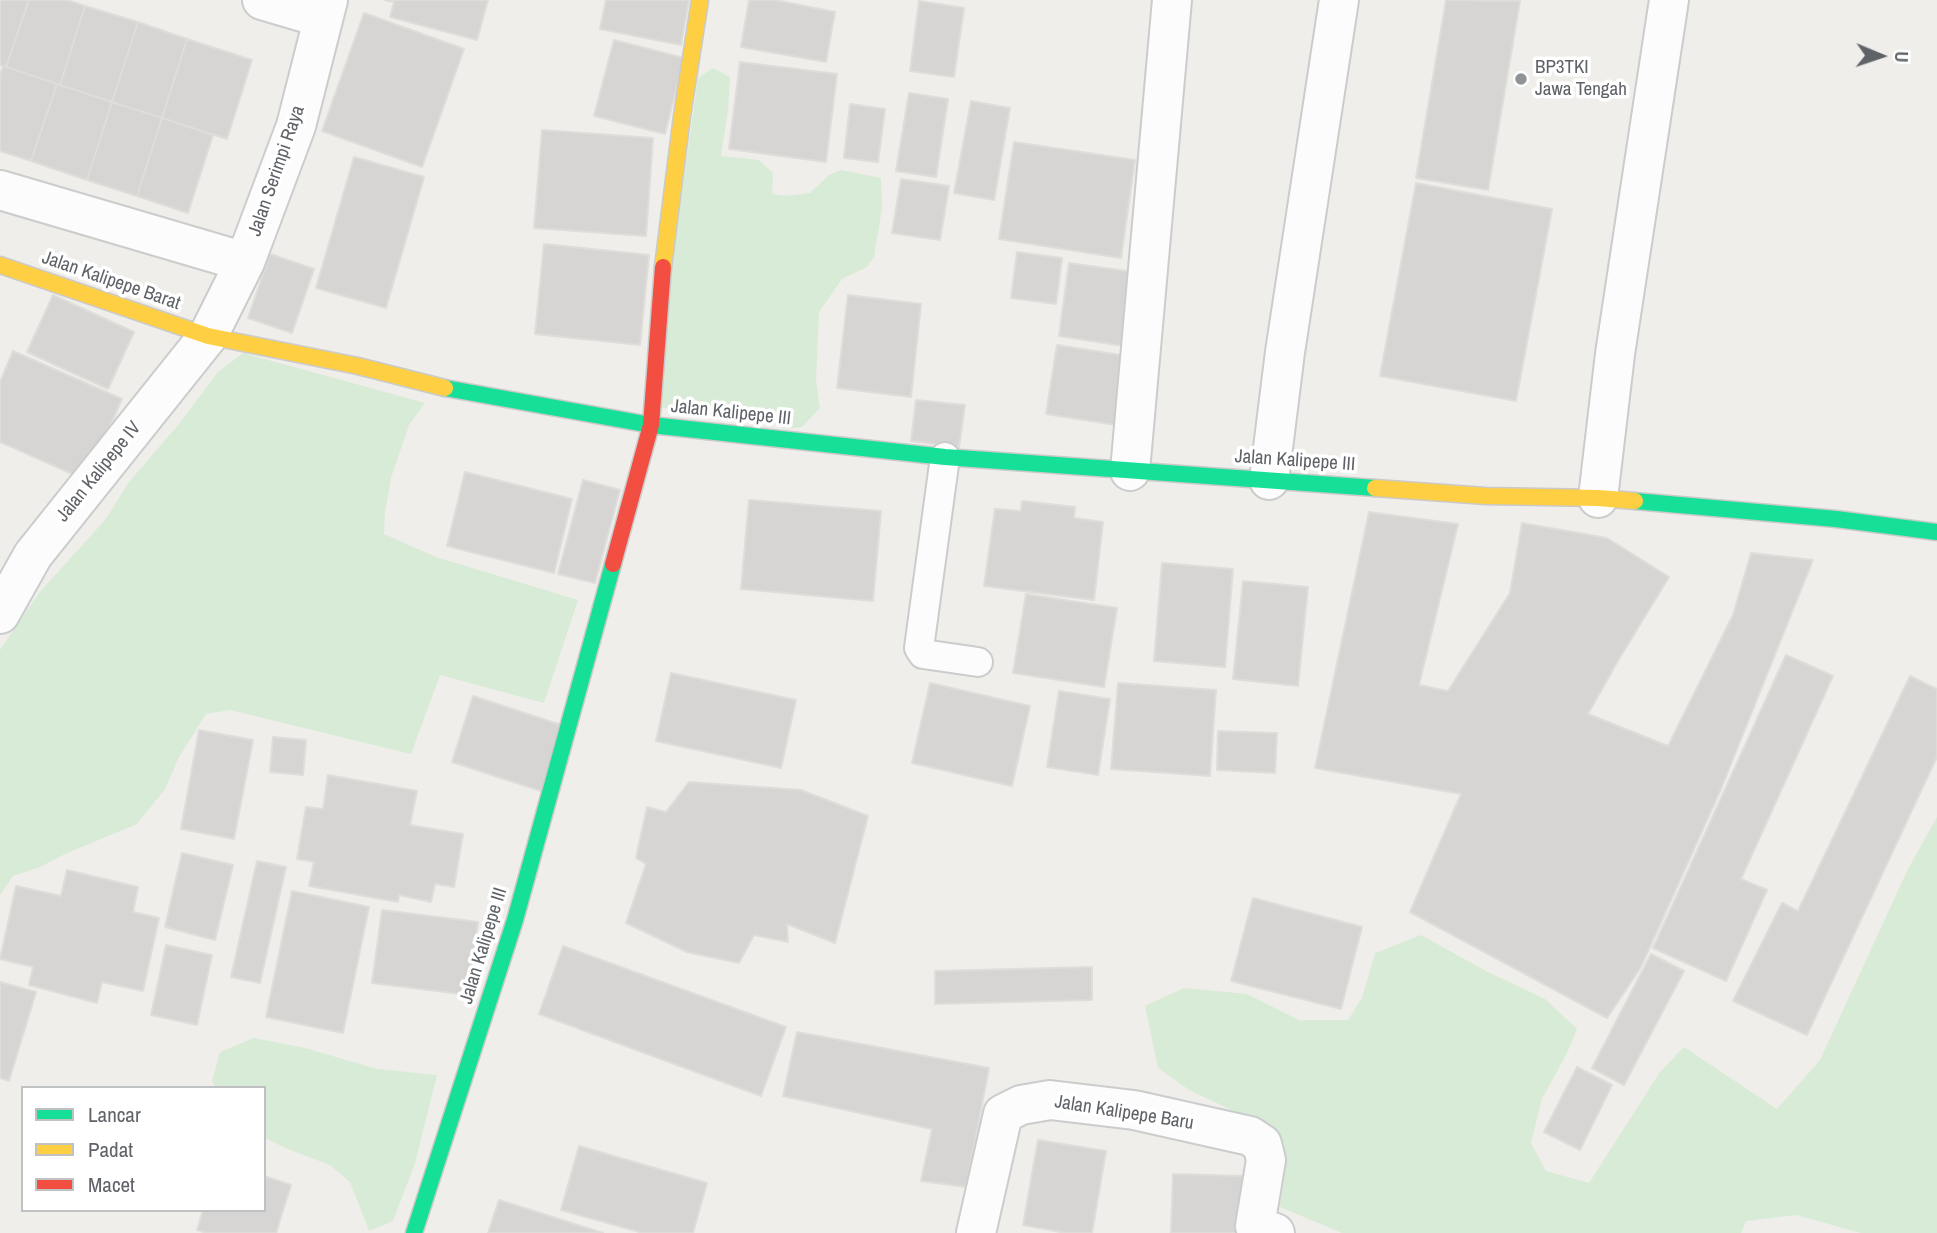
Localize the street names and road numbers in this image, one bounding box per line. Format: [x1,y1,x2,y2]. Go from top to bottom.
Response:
street label: Jalan Serimpi Raya [244,103,310,239]
street label: Jalan Kalipepe Barat [39,247,183,315]
street label: Jalan Kalipepe III [670,395,792,431]
street label: Jalan Kalipepe IV [52,417,146,527]
street label: Jalan Kalipepe III [1234,445,1356,477]
street label: Jalan Kalipepe III [455,885,513,1007]
street label: Jalan Kalipepe Baru [1053,1091,1195,1135]

